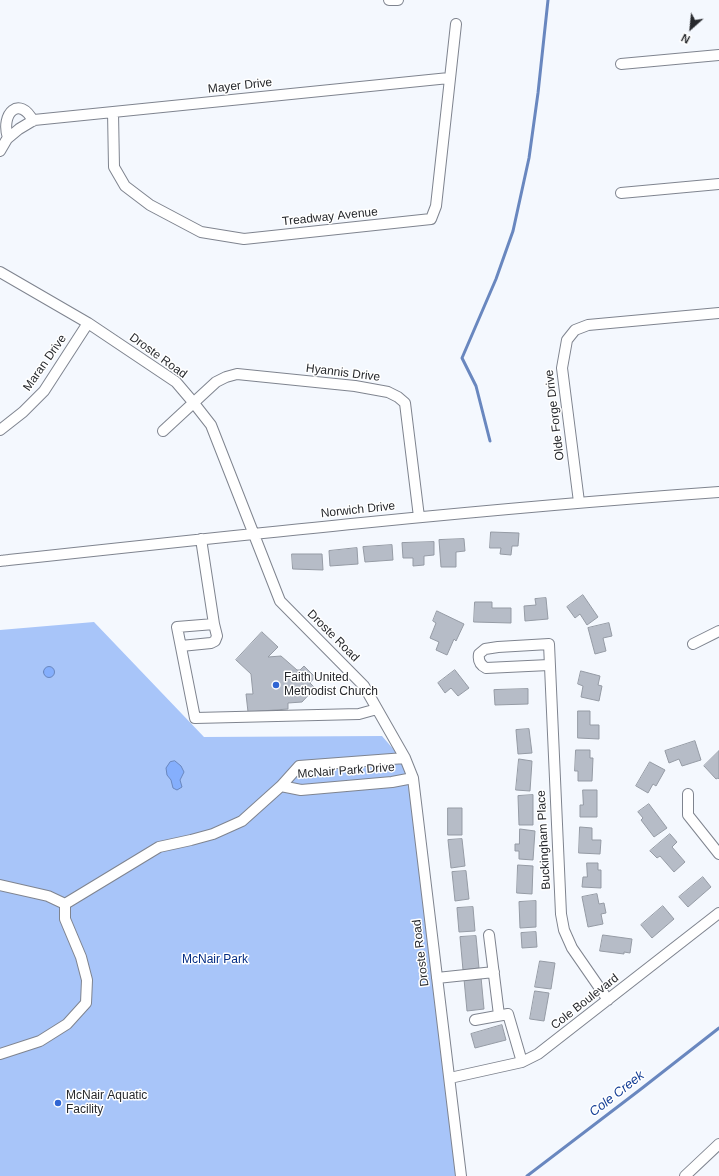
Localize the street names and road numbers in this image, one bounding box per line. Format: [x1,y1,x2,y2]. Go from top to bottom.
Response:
street label: Mayer Drive [207,75,273,97]
street label: Treadway Avenue [281,205,379,229]
street label: Droste Road [127,330,189,382]
street label: Maran Drive [20,332,70,394]
street label: Hyannis Drive [305,361,381,385]
street label: Olde Forge Drive [542,369,568,461]
street label: Norwich Drive [320,499,396,521]
street label: Droste Road [304,607,362,665]
street label: McNair Park Drive [297,760,395,782]
street label: Buckingham Place [534,790,554,890]
street label: Droste Road [410,919,432,987]
street label: Cole Boulevard [548,971,622,1033]

